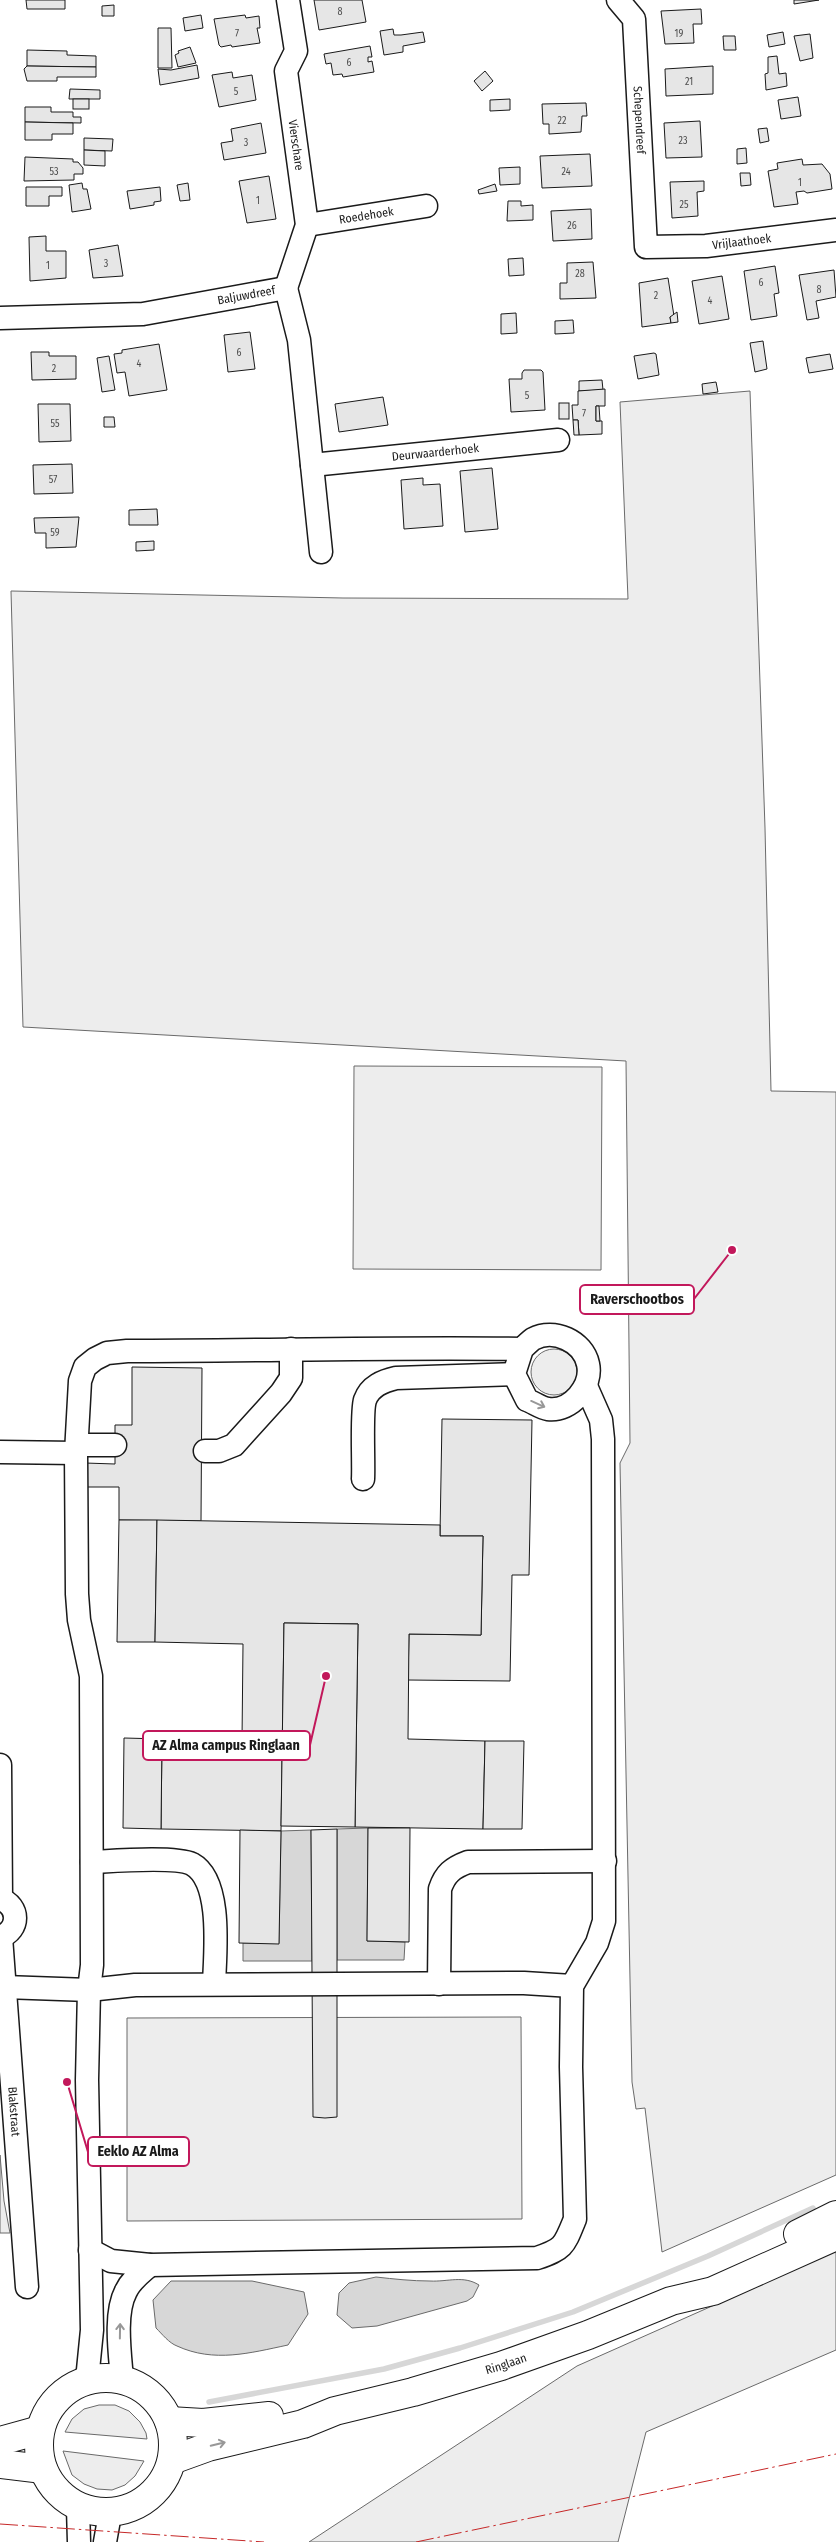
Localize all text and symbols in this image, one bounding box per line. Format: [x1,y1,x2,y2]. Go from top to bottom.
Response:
house number: 8 [338,6,343,18]
house number: 7 [235,28,239,40]
house number: 19 [675,28,684,40]
house number: 6 [347,57,352,69]
house number: 21 [685,76,693,88]
house number: 5 [234,86,239,98]
street label: Schependreef [631,86,648,156]
house number: 22 [558,115,567,127]
street label: Vierschare [285,119,307,171]
house number: 23 [679,135,688,147]
house number: 3 [244,137,249,149]
house number: 53 [49,166,59,178]
house number: 24 [561,166,571,178]
house number: 1 [798,177,802,189]
house number: 1 [256,195,260,207]
house number: 25 [680,199,689,211]
street label: Roedehoek [338,204,395,227]
house number: 26 [567,220,577,232]
street label: Vrijlaathoek [711,231,772,252]
house number: 3 [104,258,109,270]
house number: 1 [46,260,50,272]
house number: 28 [575,268,585,280]
house number: 6 [759,277,764,289]
street label: Baljuwdreef [216,283,278,307]
house number: 8 [817,284,822,296]
house number: 2 [654,290,659,302]
house number: 4 [708,295,713,307]
house number: 6 [237,347,242,359]
house number: 4 [137,358,142,370]
house number: 2 [52,363,57,375]
house number: 5 [525,390,530,402]
house number: 7 [582,408,586,420]
house number: 55 [50,418,60,430]
street label: Deurwaarderhoek [391,441,480,464]
house number: 57 [49,474,57,486]
house number: 59 [50,527,60,539]
callout: Raverschootbos [580,1285,694,1314]
text: Raverschootbos [590,1291,684,1308]
one-way arrow [530,1400,545,1410]
callout: AZ Alma campus Ringlaan [143,1731,310,1760]
text: AZ Alma campus Ringlaan [151,1737,300,1754]
street label: Blakstraat [5,2086,23,2137]
callout: Eeklo AZ Alma [88,2137,189,2166]
text: Eeklo AZ Alma [97,2143,179,2160]
one-way arrow [115,2323,124,2339]
street label: Ringlaan [484,2350,529,2377]
one-way arrow [210,2439,226,2448]

